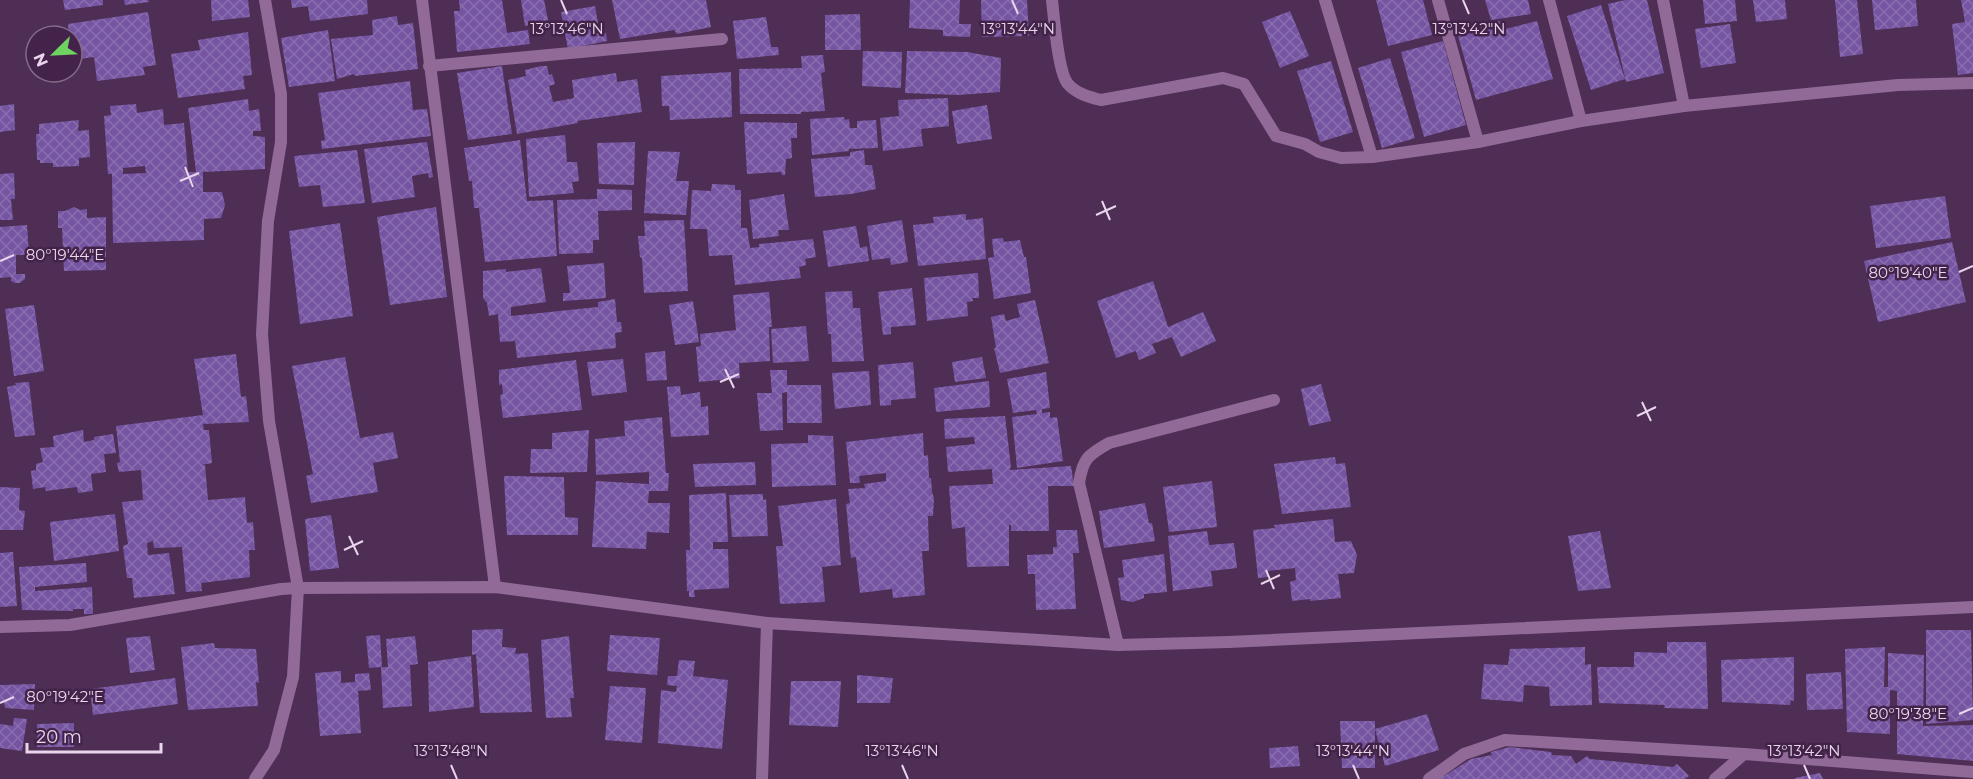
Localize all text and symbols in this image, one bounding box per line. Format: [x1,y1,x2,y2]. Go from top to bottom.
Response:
text: 13°13'46"N [530,19,604,38]
text: 13°13'44"N [981,19,1055,38]
text: 13°13'42"N [1433,19,1505,38]
north arrow [24,24,84,84]
text: N [29,50,52,70]
text: 80°19'44"E [26,245,104,264]
text: 80°19'40"E [1868,263,1948,282]
text: 80°19'42"E [26,687,104,706]
text: 80°19'38"E [1869,704,1947,723]
scale bar [27,716,160,754]
text: 20 m [36,726,82,748]
text: 13°13'48"N [414,741,488,760]
text: 13°13'46"N [865,741,939,760]
text: 13°13'44"N [1316,741,1390,760]
text: 13°13'42"N [1768,741,1840,760]

